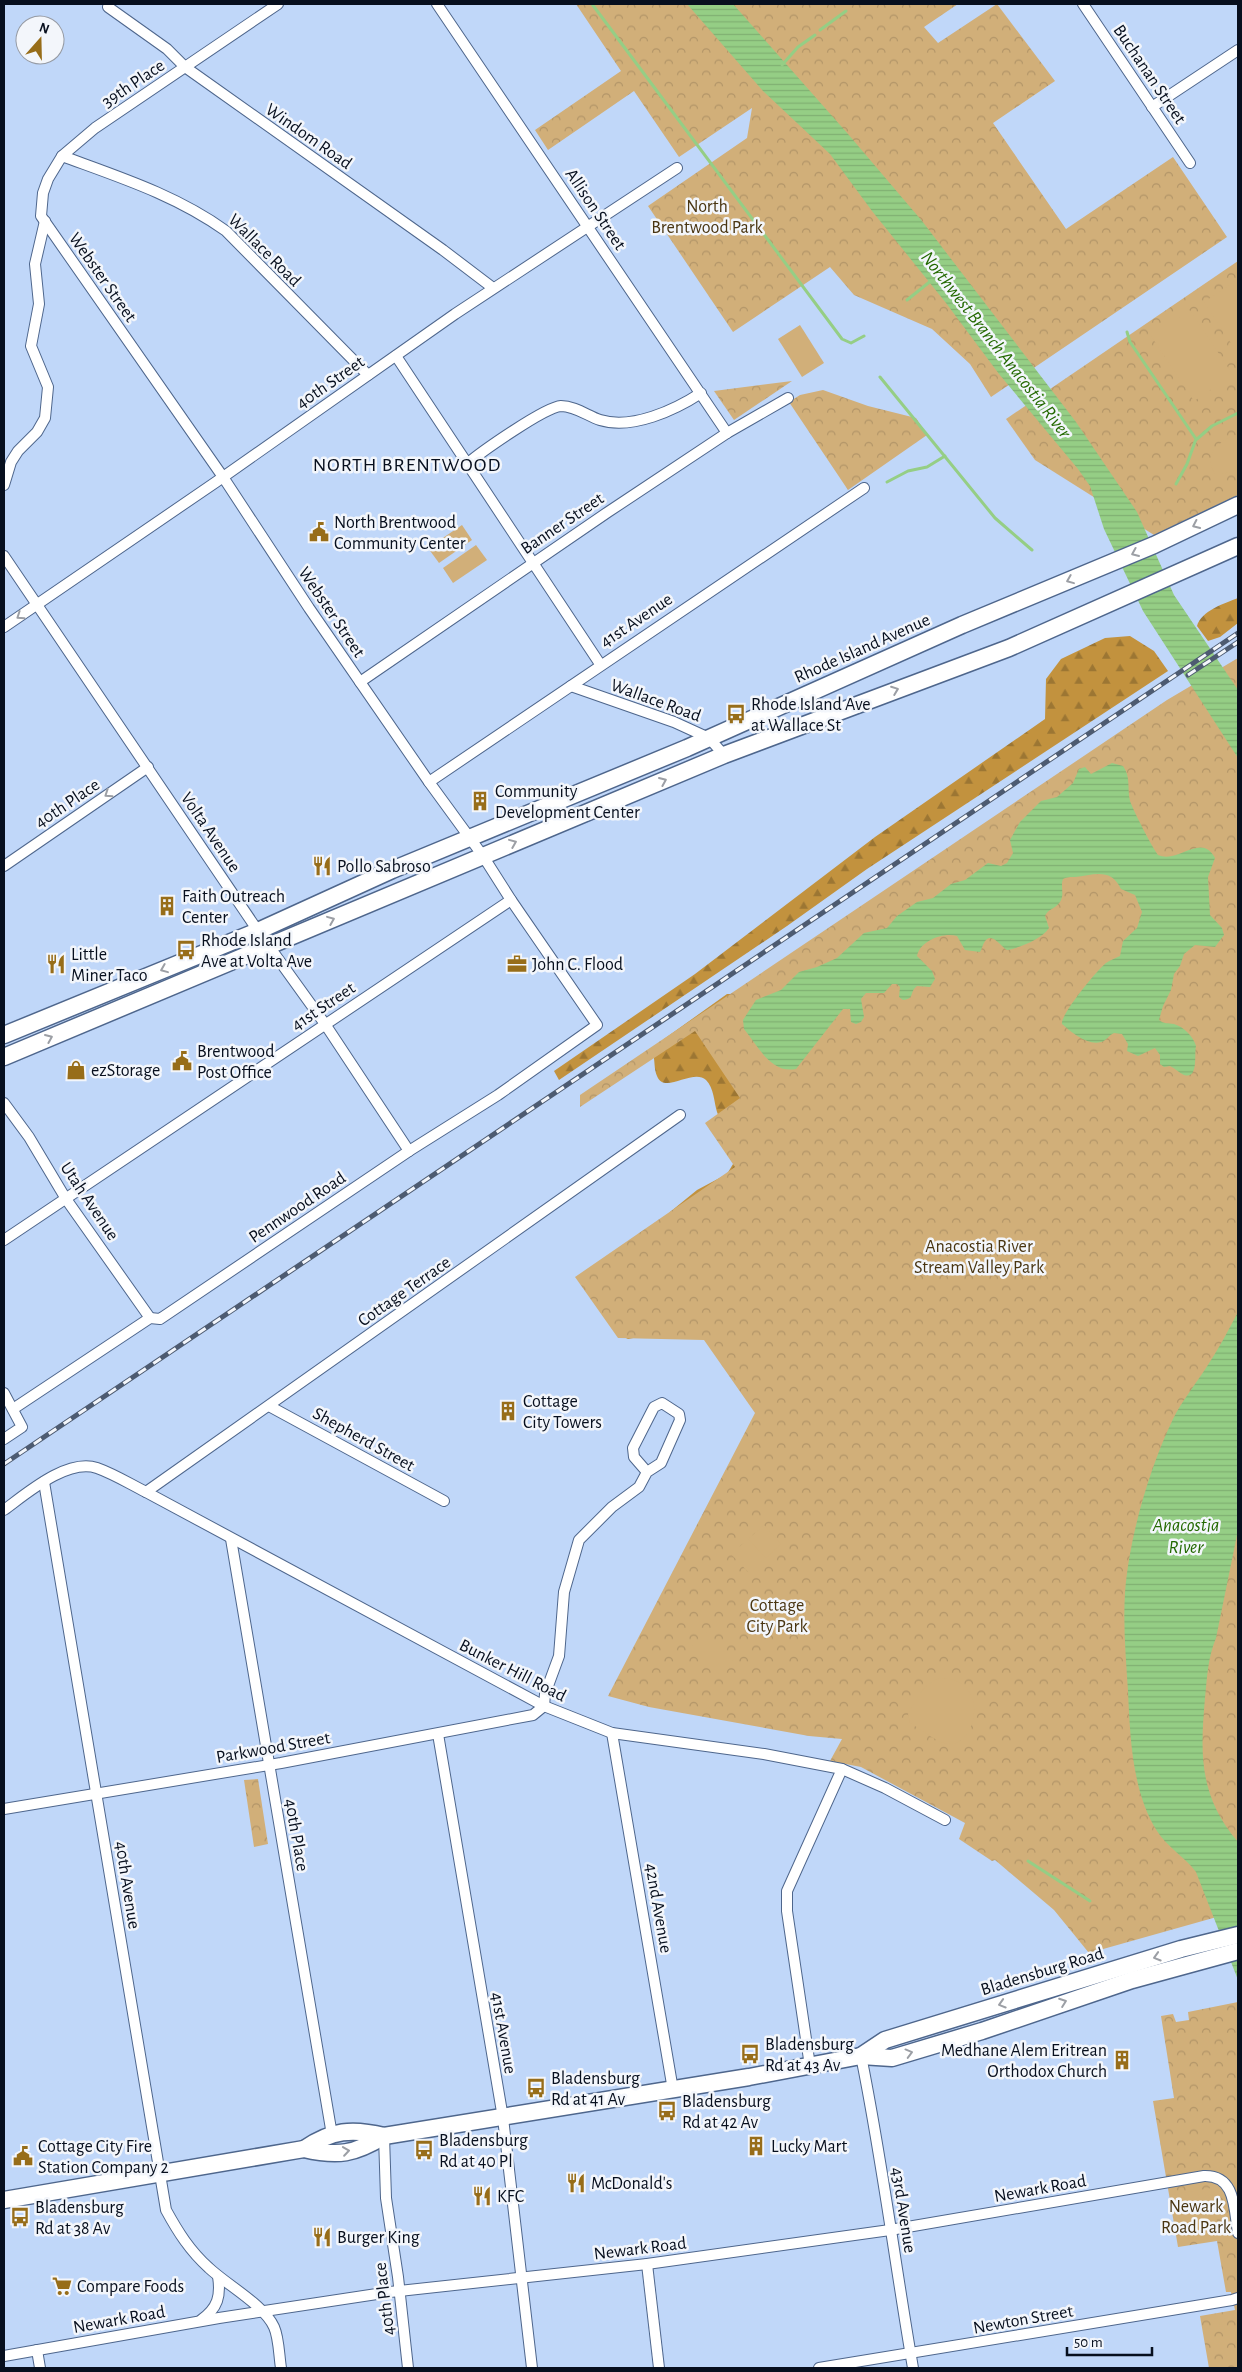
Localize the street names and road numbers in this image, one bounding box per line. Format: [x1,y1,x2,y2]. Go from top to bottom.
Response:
street label: Buchanan Street [1109,22,1189,128]
street label: 39th Place [99,56,168,111]
street label: Windom Road [262,101,355,173]
street label: Allison Street [562,166,629,254]
street label: Wallace Road [224,211,304,291]
street label: Webster Street [65,230,140,326]
street label: 40th Street [293,353,368,413]
street label: Banner Street [518,489,607,558]
street label: Webster Street [295,564,368,661]
street label: 41st Avenue [597,590,676,651]
street label: Rhode Island Avenue [792,611,933,687]
street label: Wallace Road [608,676,703,726]
street label: 40th Place [32,776,103,832]
street label: Volta Avenue [177,789,243,876]
street label: 41st Street [288,979,359,1035]
street label: Utah Avenue [57,1159,122,1244]
street label: Pennwood Road [246,1169,349,1247]
street label: Cottage Terrace [355,1253,454,1330]
street label: Shepherd Street [310,1405,418,1475]
street label: Bunker Hill Road [456,1636,569,1706]
street label: Parkwood Street [215,1729,332,1767]
street label: 40th Place [281,1797,311,1873]
street label: 40th Avenue [111,1840,143,1930]
street label: 42nd Avenue [641,1862,675,1954]
street label: Bladensburg Road [979,1945,1106,1999]
street label: 41st Avenue [487,1991,519,2075]
street label: 43rd Avenue [887,2166,919,2254]
street label: Newark Road [993,2172,1088,2206]
street label: Newark Road [593,2234,687,2264]
street label: 40th Place [372,2261,398,2336]
street label: Newton Street [972,2302,1075,2338]
street label: Newark Road [72,2303,167,2337]

